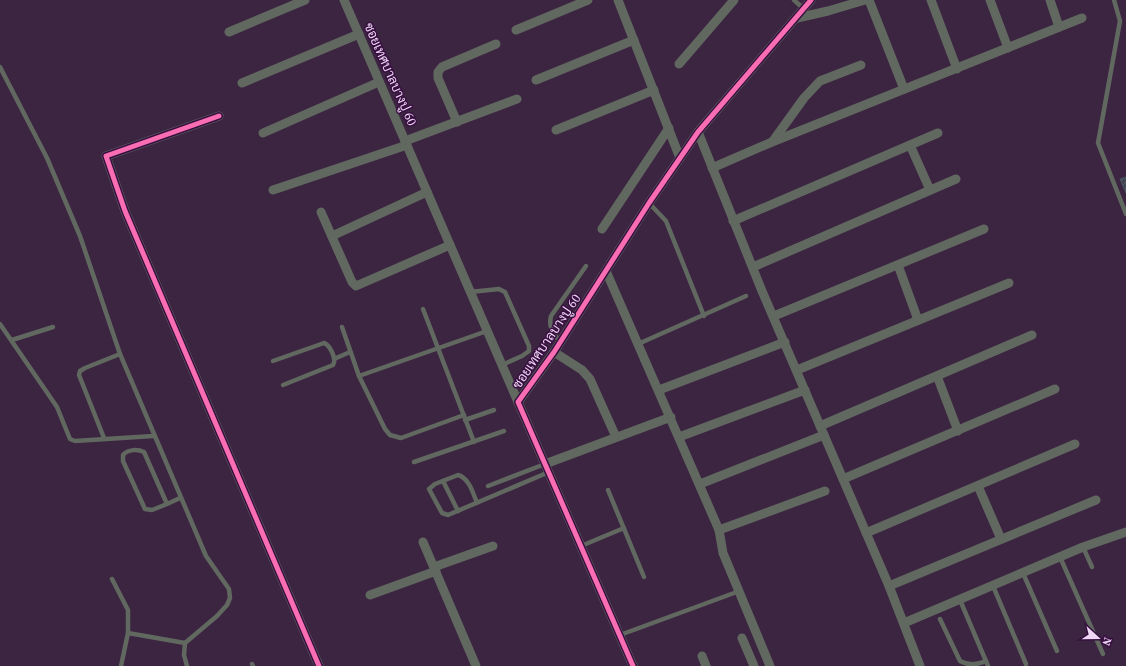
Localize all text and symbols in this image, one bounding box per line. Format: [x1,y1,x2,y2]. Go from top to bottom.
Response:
street label: ซอยเทศบาลบางปู 60 [359,20,421,129]
street label: ซอยเทศบาลบางปู 60 [508,291,585,393]
north arrow [1078,618,1118,658]
text: N [1098,635,1115,648]

